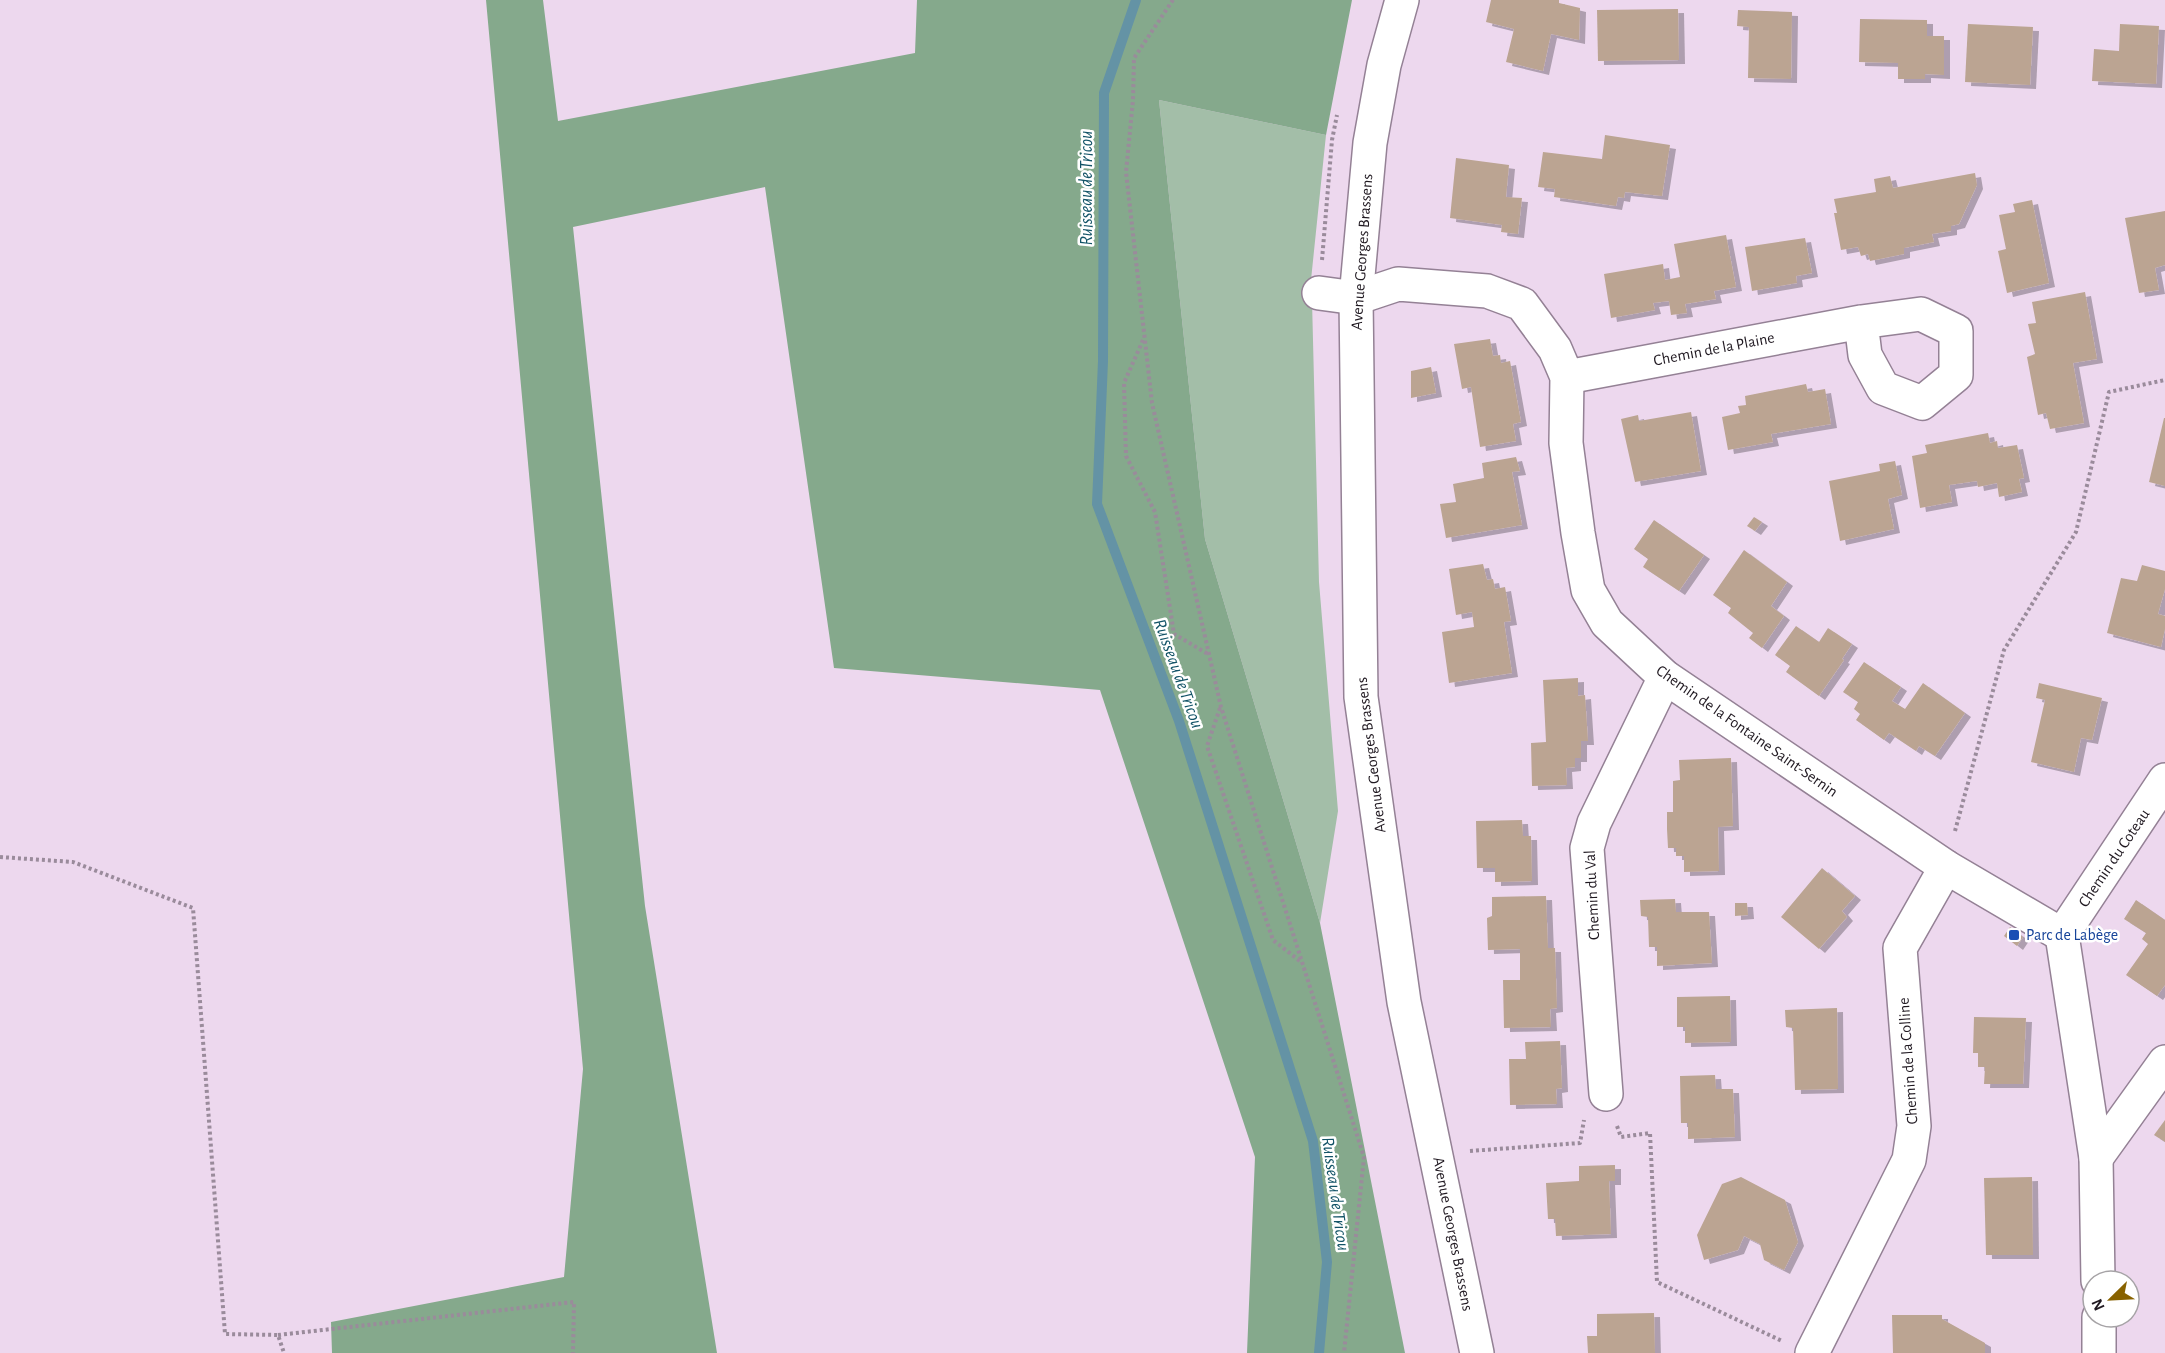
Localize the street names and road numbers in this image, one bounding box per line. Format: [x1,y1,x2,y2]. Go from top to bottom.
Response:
street label: Avenue Georges Brassens [1349,173,1375,331]
street label: Chemin de la Plaine [1652,329,1776,369]
street label: Chemin de la Fontaine Saint-Sernin [1653,662,1841,800]
street label: Avenue Georges Brassens [1353,676,1388,834]
street label: Chemin du Coteau [2075,806,2153,910]
street label: Chemin du Val [1582,850,1602,940]
street label: Chemin de la Colline [1896,997,1920,1125]
street label: Avenue Georges Brassens [1430,1156,1476,1313]

